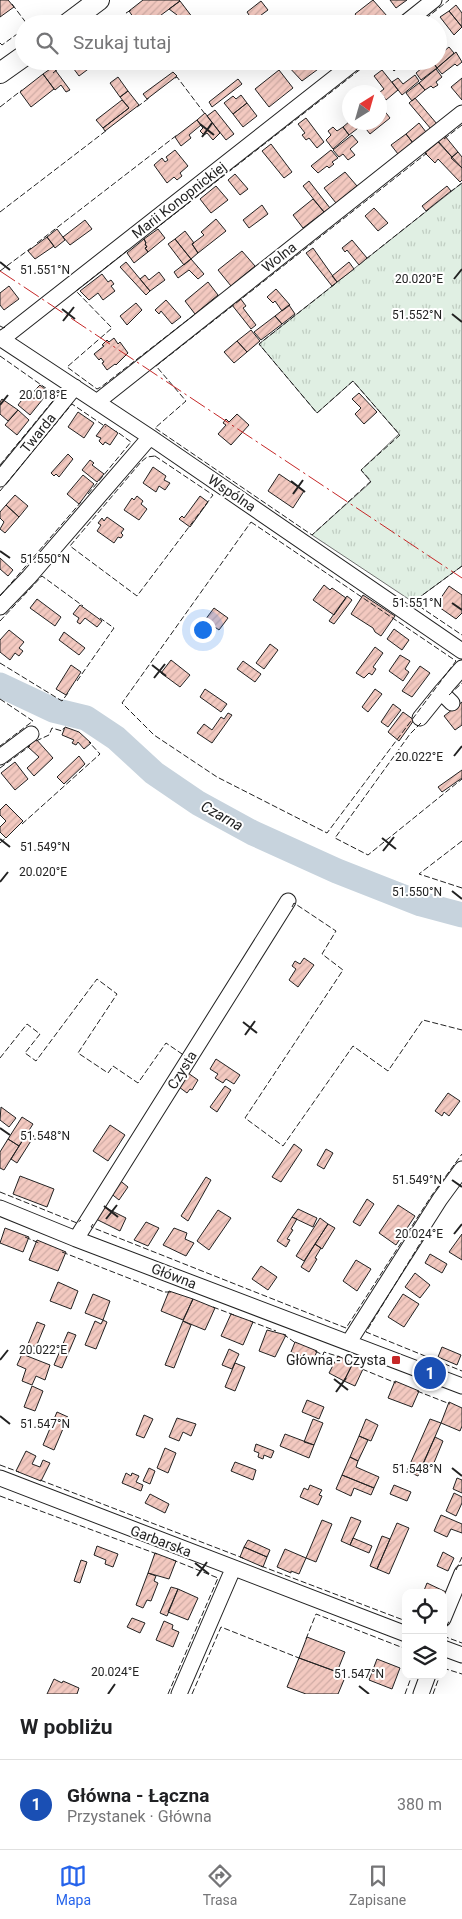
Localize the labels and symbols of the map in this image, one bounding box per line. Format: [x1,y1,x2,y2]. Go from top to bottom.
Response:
north arrow [342,85,387,130]
street label: Marii Konopnickiej [129,158,229,242]
street label: Wolna [259,239,299,275]
text: 51.551°N [20,263,70,277]
text: 20.020°E [395,272,443,286]
text: 51.552°N [392,308,442,322]
text: 20.018°E [19,388,67,402]
street label: Twarda [17,410,59,456]
street label: Wspólna [205,471,259,515]
text: 51.550°N [20,552,70,566]
text: 51.551°N [392,596,442,610]
your location [190,617,216,643]
text: 20.022°E [395,750,443,764]
water label: Czarna [198,797,246,835]
text: 51.549°N [20,840,70,854]
text: 20.020°E [19,865,67,879]
text: 51.550°N [392,885,442,899]
street label: Czysta [164,1048,200,1092]
text: 51.548°N [20,1129,70,1143]
text: 51.549°N [392,1173,442,1187]
text: 20.024°E [395,1227,443,1241]
street label: Główna [149,1260,199,1292]
text: 20.022°E [19,1343,67,1357]
place label: Główna - Czysta [286,1352,386,1368]
marker: Główna - Czysta [390,1354,402,1366]
pin: 1 [414,1354,446,1392]
text: 51.547°N [20,1417,70,1431]
text: 51.548°N [392,1462,442,1476]
street label: Garbarska [128,1522,194,1560]
text: 20.024°E [91,1665,139,1679]
text: 51.547°N [334,1667,384,1681]

